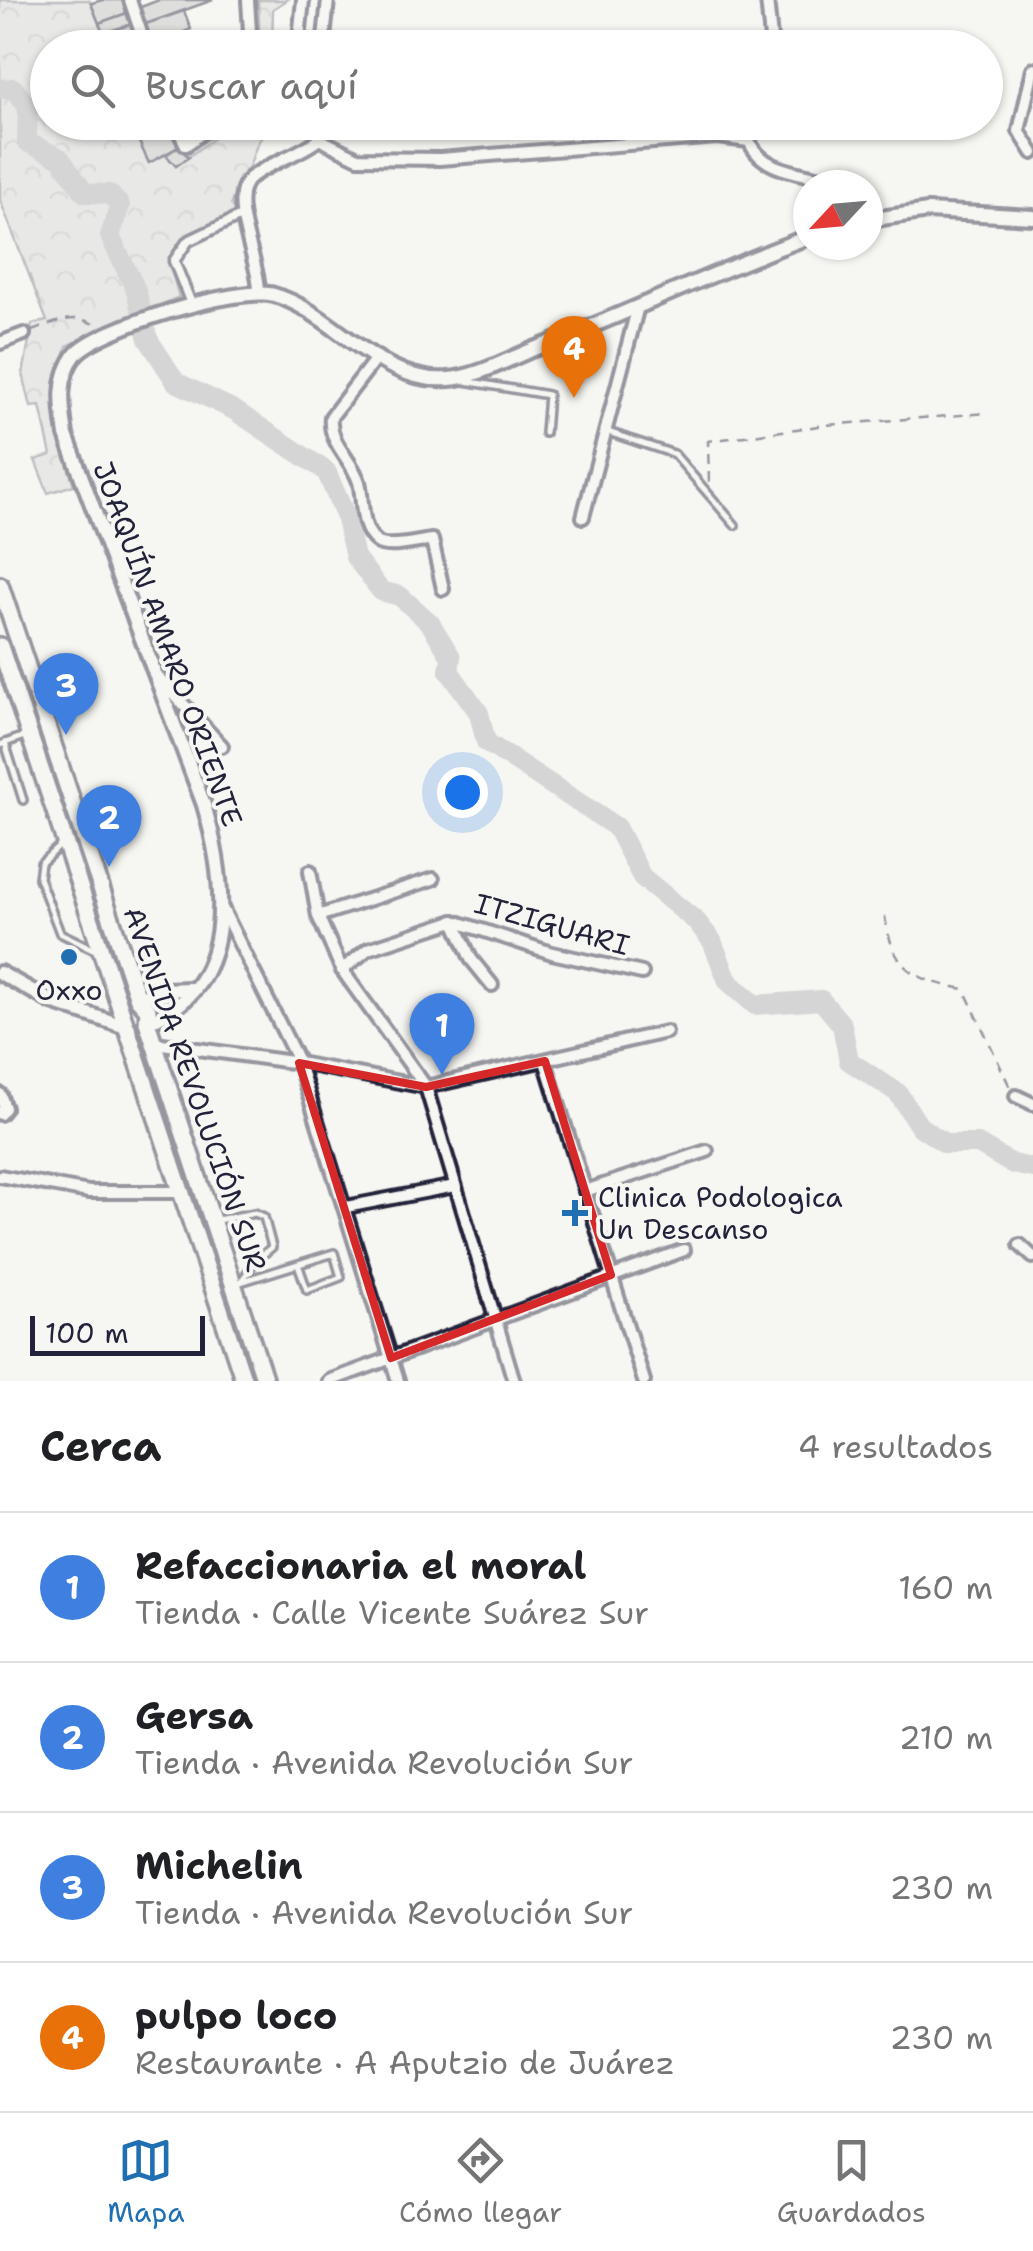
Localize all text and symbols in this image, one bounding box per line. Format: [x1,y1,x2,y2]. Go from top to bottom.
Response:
search box [30,30,1003,140]
icon: search [65,58,120,113]
text: Buscar aquí [145,60,358,111]
north arrow [793,170,883,260]
pin: 4 [542,316,606,398]
street label: JOAQUÍN AMARO ORIENTE [84,456,252,832]
pin: 3 [34,652,98,735]
your location [437,767,488,818]
pin: 2 [76,784,142,867]
street label: ITZIGUARI [470,884,634,964]
street label: AVENIDA REVOLUCIÓN SUR [115,902,275,1276]
marker: Oxxo [58,946,80,968]
place label: Oxxo [36,971,102,1009]
pin: 1 [410,992,474,1075]
place label: Clinica Podologica Un Descanso [598,1178,843,1248]
marker: Clinica Podologica Un Descanso [562,1200,588,1226]
scale bar [30,1311,205,1356]
text: 100 m [45,1314,129,1352]
text: Cerca [40,1418,161,1474]
text: 4 resultados [798,1425,993,1468]
text: Refaccionaria el moral [135,1540,587,1591]
text: 1 [65,1566,80,1609]
text: 160 m [898,1566,993,1609]
text: Tienda · Calle Vicente Suárez Sur [135,1591,649,1634]
text: Gersa [135,1690,253,1741]
text: 2 [61,1716,84,1759]
text: 210 m [899,1716,993,1759]
text: Tienda · Avenida Revolución Sur [135,1741,634,1784]
text: Michelin [135,1840,303,1891]
text: 3 [61,1866,84,1909]
text: 230 m [890,1866,993,1909]
text: Tienda · Avenida Revolución Sur [135,1891,634,1934]
text: pulpo loco [135,1990,338,2041]
text: 4 [61,2016,84,2059]
text: 230 m [890,2016,993,2059]
text: Restaurante · A Aputzio de Juárez [135,2041,675,2084]
tab: Mapa [107,2133,185,2231]
tab: Cómo llegar [399,2133,562,2231]
tab: Guardados [777,2133,926,2231]

